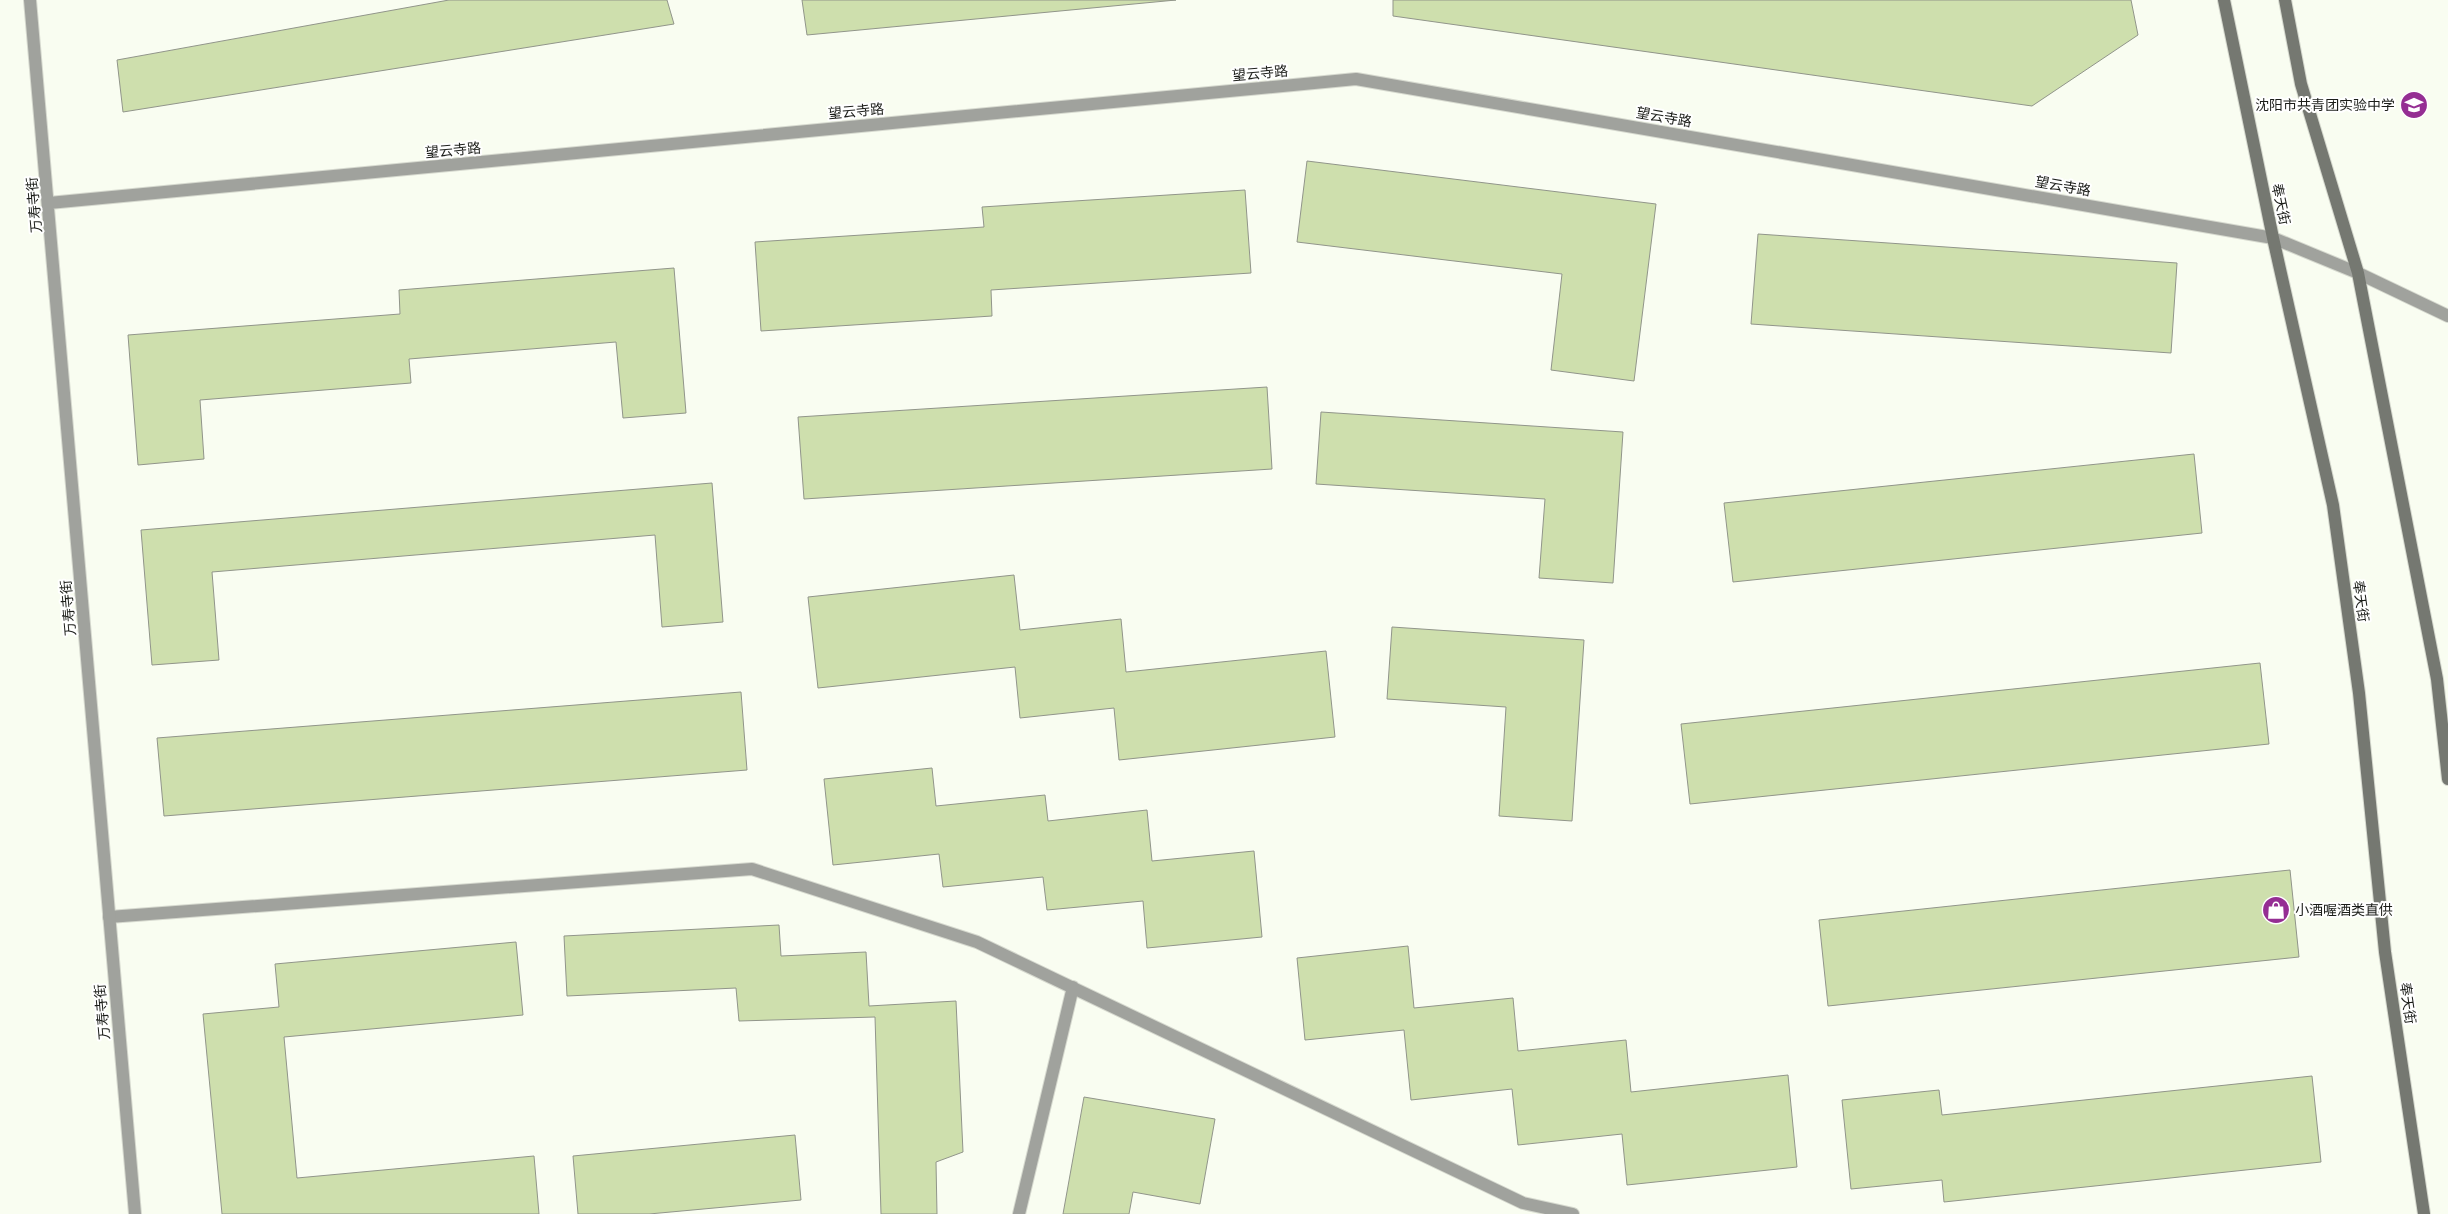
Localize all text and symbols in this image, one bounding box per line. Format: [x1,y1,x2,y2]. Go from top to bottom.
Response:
street label: 望云寺路 [1231,62,1289,84]
school or university icon: 沈阳市共青团实验中学 [2399,90,2429,120]
place label: 沈阳市共青团实验中学 [2255,96,2395,114]
street label: 望云寺路 [827,100,885,122]
street label: 望云寺路 [1635,103,1693,131]
street label: 望云寺路 [424,139,482,161]
street label: 望云寺路 [2034,172,2092,200]
street label: 万寿寺街 [23,176,45,234]
street label: 奉天街 [2268,182,2294,226]
street label: 万寿寺街 [57,579,79,637]
street label: 奉天街 [2349,579,2373,623]
shop icon: 小酒喔酒类直供 [2261,895,2291,925]
place label: 小酒喔酒类直供 [2295,901,2393,919]
street label: 奉天街 [2396,981,2420,1025]
street label: 万寿寺街 [91,983,113,1041]

